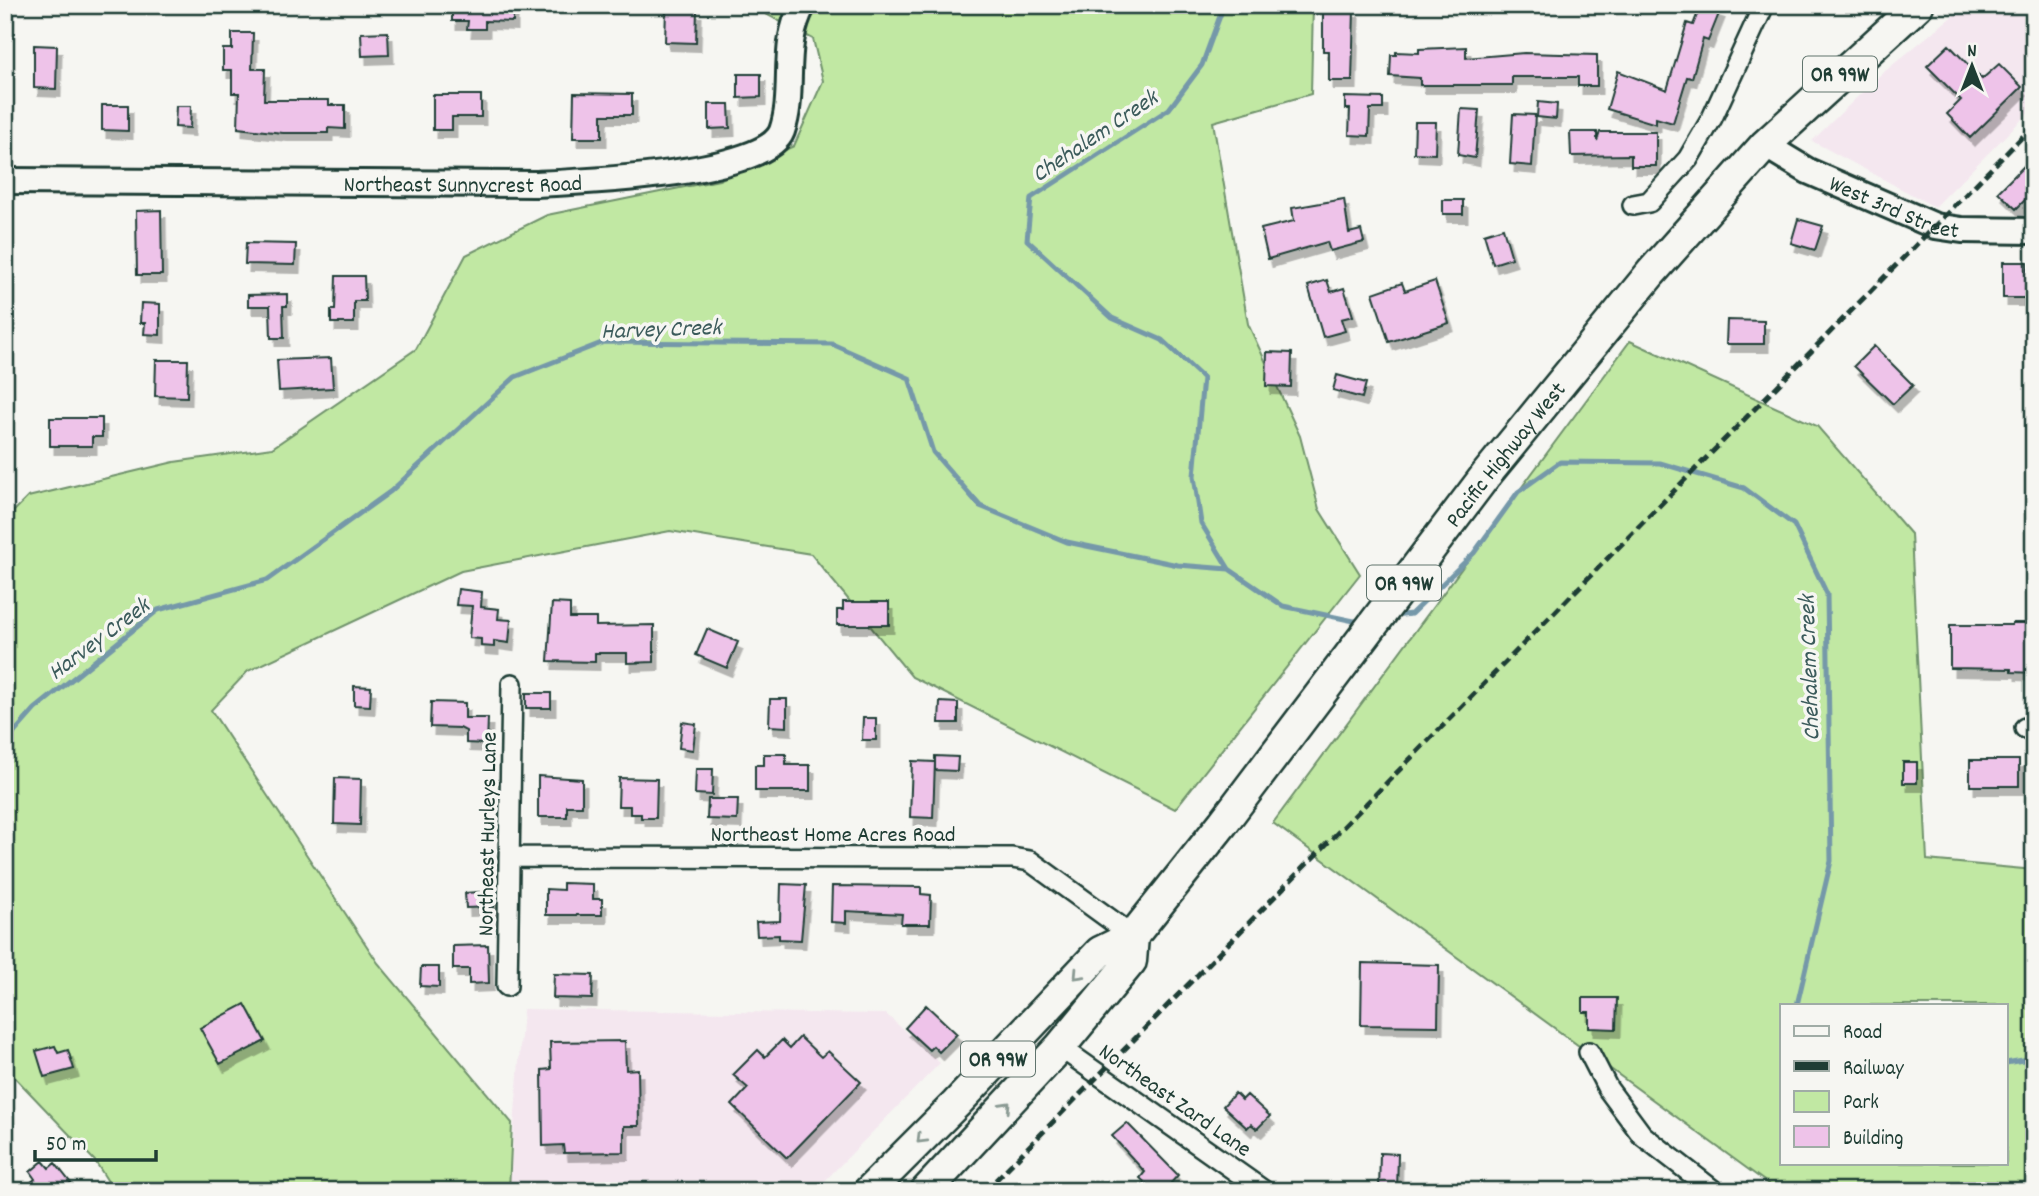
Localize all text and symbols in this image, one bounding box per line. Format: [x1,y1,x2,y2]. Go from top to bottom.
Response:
north arrow [1938,32,2008,102]
text: N [1967,39,1977,66]
road number: OR 99W [1803,56,1877,92]
water label: Chehalem Creek [1026,81,1167,192]
street label: Northeast Sunnycrest Road [344,169,583,204]
street label: West 3rd Street [1823,169,1961,249]
water label: Harvey Creek [601,312,724,350]
street label: Pacific Highway West [1439,376,1576,536]
road number: OR 99W [1367,566,1441,600]
water label: Harvey Creek [42,589,160,690]
water label: Chehalem Creek [1791,592,1831,741]
street label: Northeast Hurleys Lane [471,732,508,937]
street label: Northeast Home Acres Road [710,820,956,853]
one-way arrow [1074,967,1086,980]
legend [1780,1004,2008,1164]
text: Road [1843,1019,1882,1049]
street label: Northeast Zard Lane [1091,1037,1257,1167]
road number: OR 99W [961,1042,1035,1076]
text: Railway [1843,1055,1904,1085]
text: Park [1843,1089,1879,1119]
one-way arrow [998,1101,1010,1114]
scale bar [35,1119,156,1163]
text: Building [1843,1125,1903,1155]
text: 50 m [46,1131,86,1161]
one-way arrow [916,1131,929,1144]

